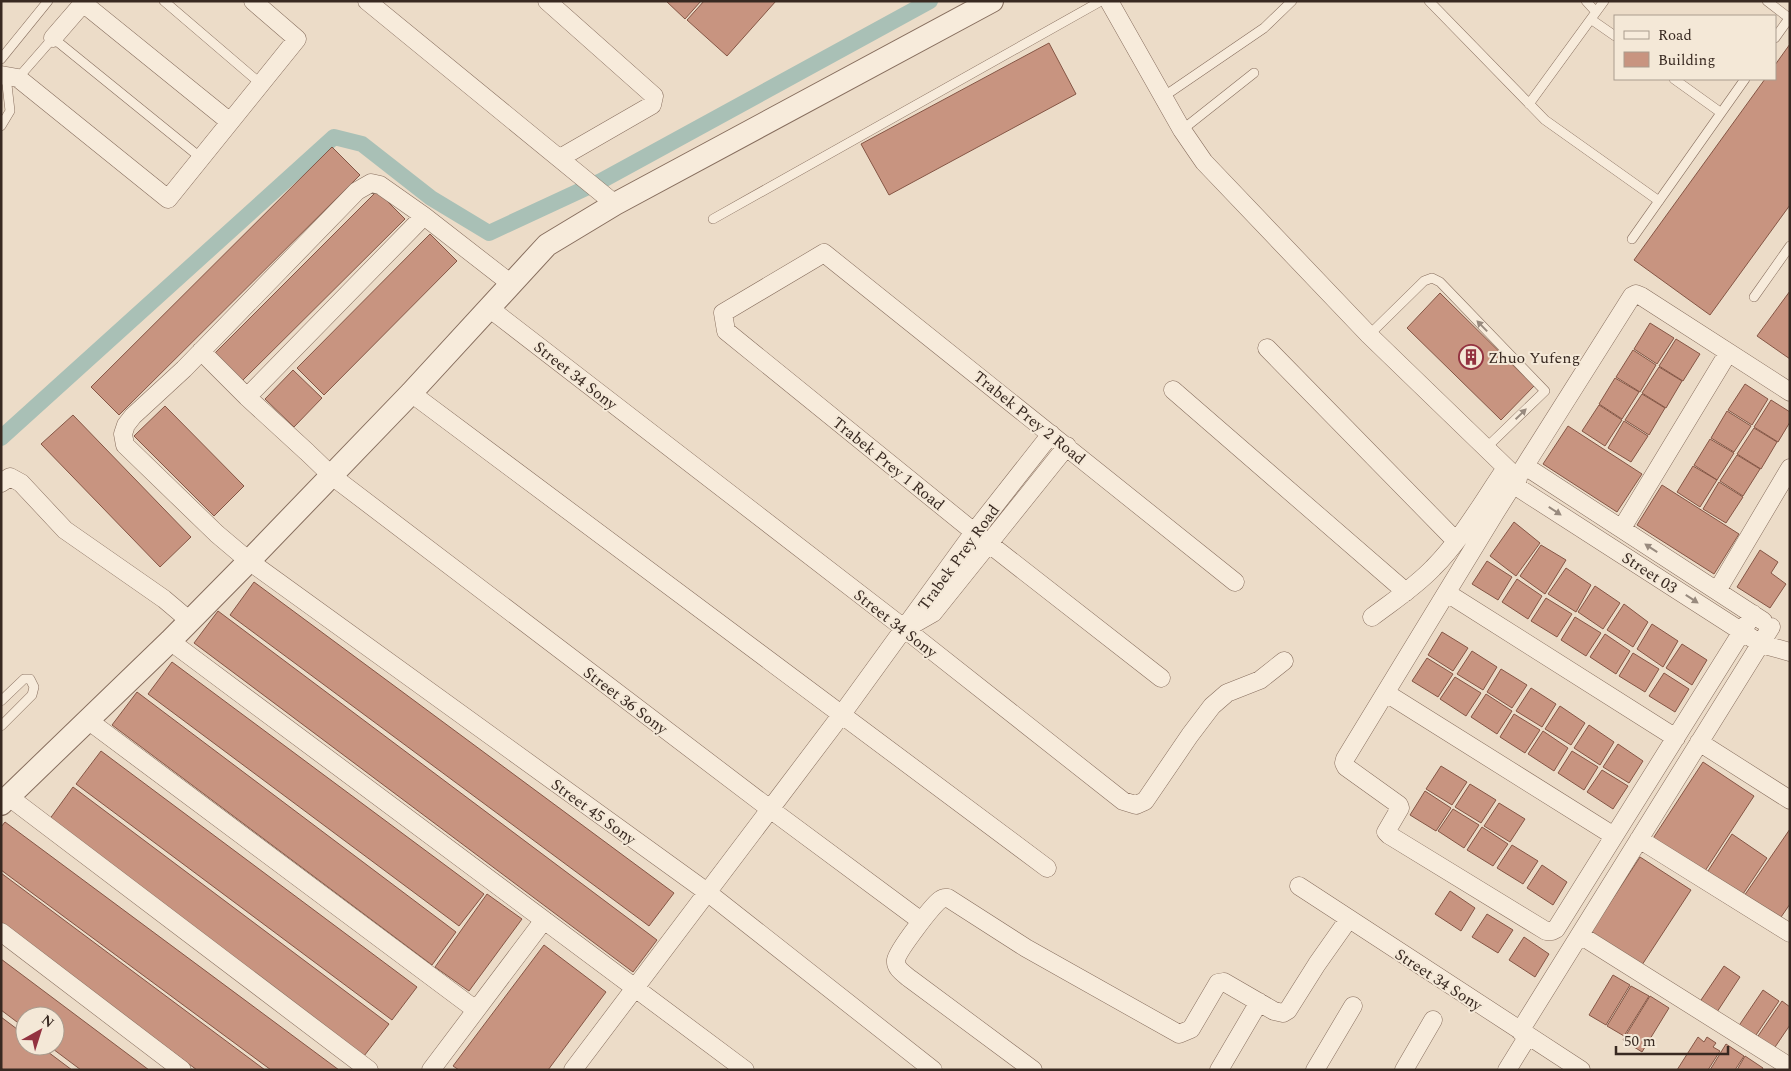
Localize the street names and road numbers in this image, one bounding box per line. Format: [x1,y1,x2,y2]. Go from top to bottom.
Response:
street label: Street 34 Sony [528,335,623,417]
street label: Trabek Prey 2 Road [968,365,1091,471]
street label: Trabek Prey 1 Road [827,411,950,517]
street label: Trabek Prey Road [912,499,1006,616]
street label: Street 03 [1617,546,1682,600]
street label: Street 34 Sony [848,583,943,665]
street label: Street 36 Sony [578,661,674,741]
street label: Street 45 Sony [546,773,642,852]
street label: Street 34 Sony [1390,942,1488,1018]

